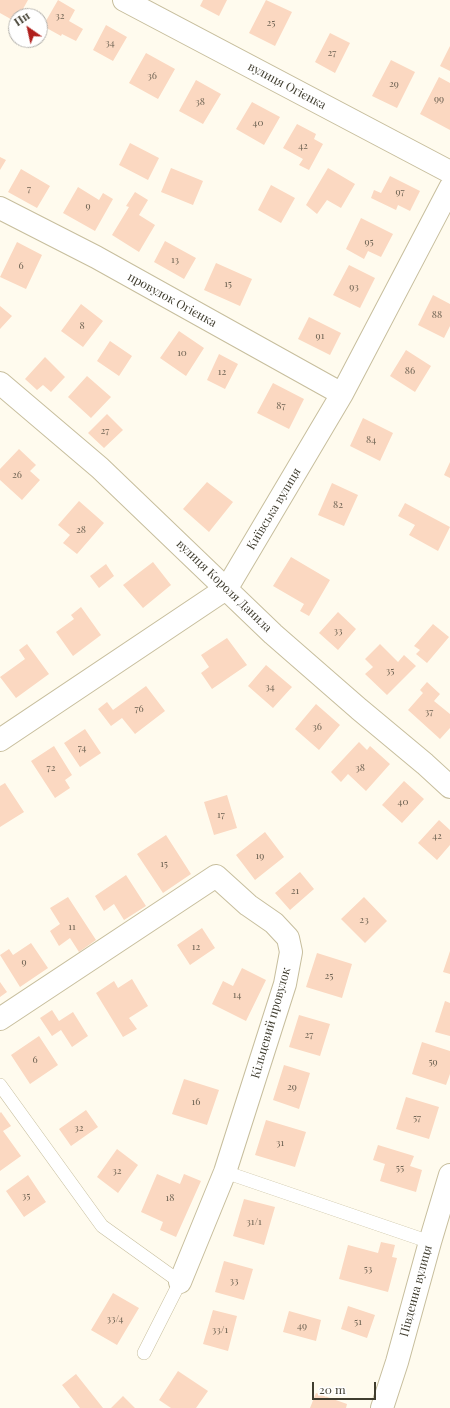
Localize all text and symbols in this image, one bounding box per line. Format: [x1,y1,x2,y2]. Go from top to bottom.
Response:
north arrow [8,8,48,48]
text: Пн [11,8,32,29]
house number: 32 [55,10,65,22]
house number: 25 [267,17,275,29]
house number: 34 [105,37,115,49]
house number: 27 [328,47,336,59]
street label: вулиця Огієнка [245,59,329,113]
house number: 36 [147,70,157,82]
house number: 29 [389,78,399,90]
house number: 99 [434,93,444,105]
house number: 38 [195,96,205,108]
house number: 40 [253,117,263,129]
house number: 42 [298,140,308,152]
house number: 7 [27,183,31,195]
house number: 97 [395,186,405,198]
house number: 9 [85,200,91,212]
house number: 95 [364,236,374,248]
house number: 13 [171,254,179,266]
house number: 6 [18,260,24,272]
street label: провулок Огієнка [125,270,219,330]
house number: 15 [224,278,232,290]
house number: 93 [349,281,359,293]
house number: 88 [432,309,442,321]
house number: 8 [79,320,85,332]
house number: 91 [316,330,324,342]
house number: 10 [177,347,187,359]
house number: 86 [405,365,415,377]
house number: 12 [218,366,226,378]
house number: 87 [276,400,286,412]
house number: 27 [101,425,109,437]
house number: 84 [366,434,376,446]
street label: Київська вулиця [244,465,304,553]
house number: 26 [12,469,22,481]
house number: 82 [333,499,343,511]
house number: 28 [76,524,86,536]
street label: вулиця Короля Данила [173,537,275,635]
house number: 33 [333,625,343,637]
house number: 35 [386,665,394,677]
house number: 34 [265,681,275,693]
house number: 76 [134,703,144,715]
house number: 37 [425,706,433,718]
house number: 36 [312,721,322,733]
house number: 74 [78,742,86,754]
house number: 72 [47,762,55,774]
house number: 38 [355,762,365,774]
house number: 40 [398,796,408,808]
house number: 17 [217,809,225,821]
house number: 42 [432,830,442,842]
house number: 19 [256,850,264,862]
house number: 15 [160,858,168,870]
house number: 21 [291,885,299,897]
house number: 23 [359,914,369,926]
house number: 11 [68,921,76,933]
house number: 12 [192,941,200,953]
house number: 9 [21,956,27,968]
street label: Кільцевий провулок [248,966,294,1080]
house number: 25 [325,970,333,982]
house number: 14 [233,989,241,1001]
house number: 27 [305,1029,313,1041]
house number: 6 [32,1054,38,1066]
house number: 59 [428,1056,438,1068]
house number: 29 [287,1081,297,1093]
house number: 16 [192,1096,200,1108]
house number: 57 [413,1112,421,1124]
house number: 32 [74,1122,84,1134]
house number: 31 [276,1137,284,1149]
house number: 55 [396,1162,404,1174]
house number: 32 [112,1165,122,1177]
house number: 35 [22,1190,30,1202]
house number: 18 [166,1192,174,1204]
house number: 31/1 [246,1216,262,1228]
street label: Південна вулиця [397,1244,435,1338]
house number: 53 [364,1263,372,1275]
house number: 33 [229,1275,239,1287]
house number: 33/4 [107,1313,123,1325]
house number: 51 [354,1316,362,1328]
house number: 49 [297,1320,307,1332]
house number: 33/1 [212,1324,228,1336]
scale bar [314,1374,378,1400]
text: 20 m [319,1381,346,1397]

